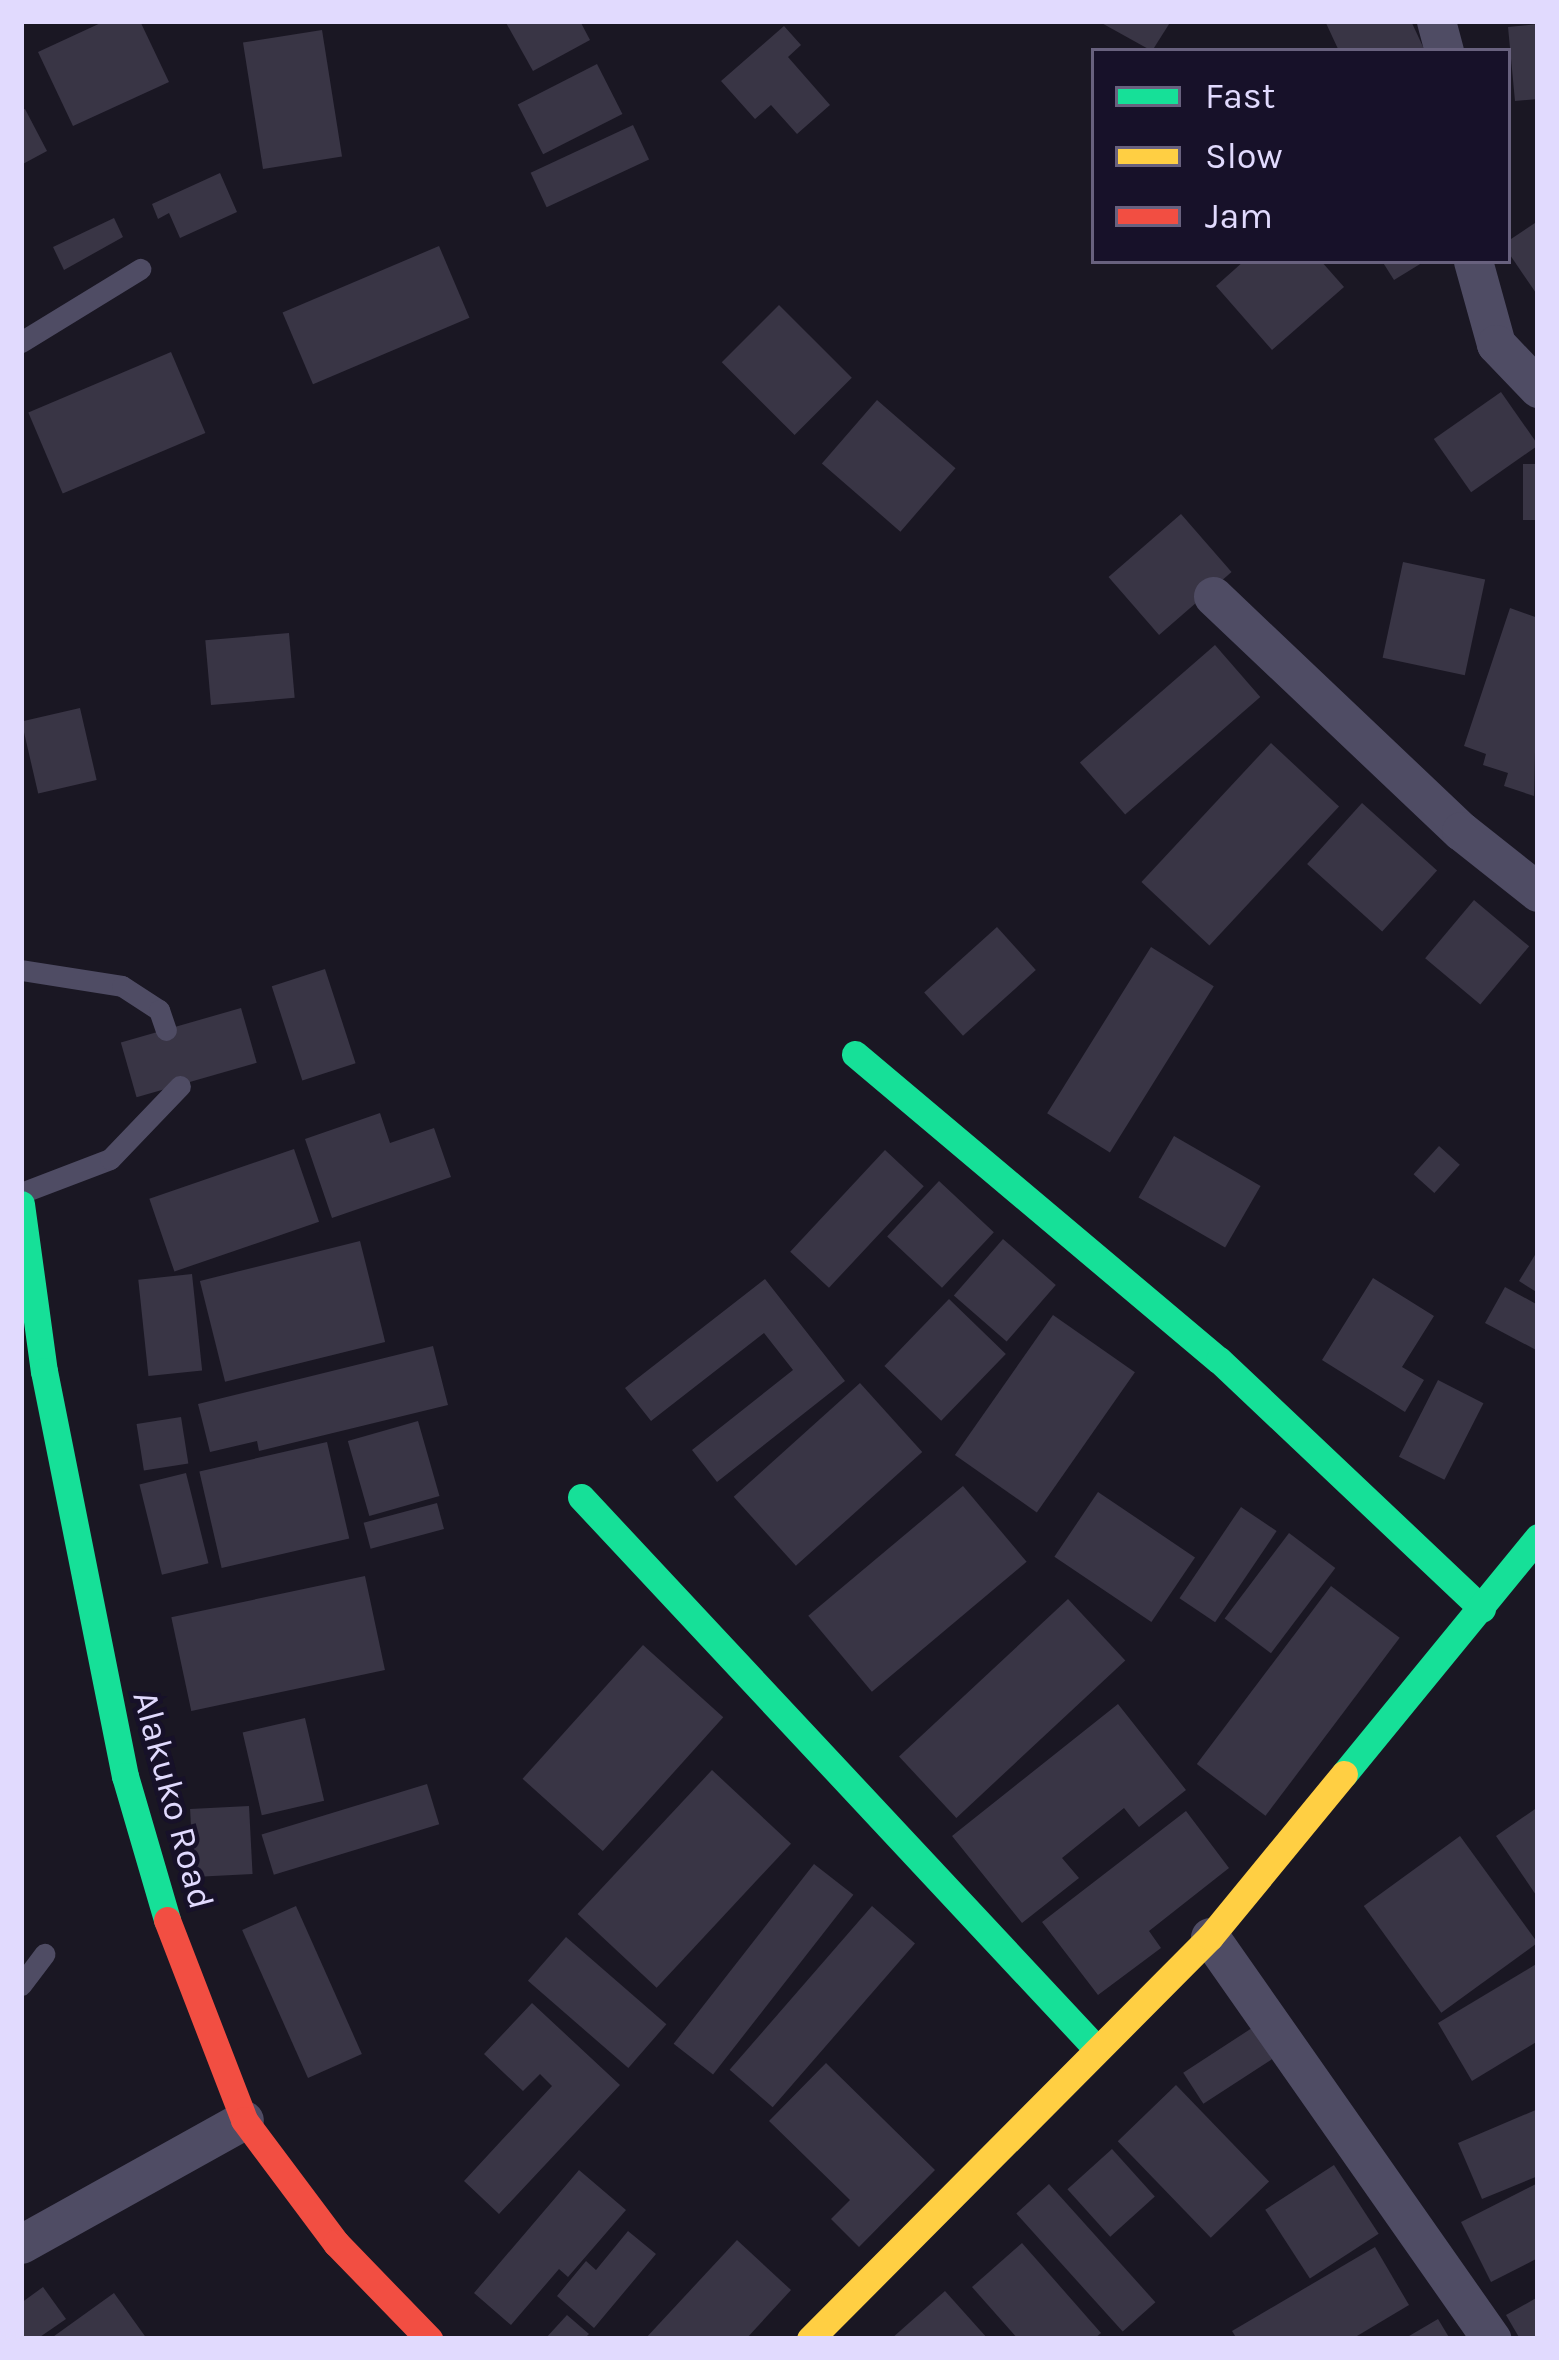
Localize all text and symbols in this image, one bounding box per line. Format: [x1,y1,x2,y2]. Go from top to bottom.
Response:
legend [1091,48,1511,264]
text: Fast [1205,75,1275,117]
text: Slow [1205,135,1283,177]
text: Jam [1205,195,1273,237]
street label: Alakuko Road [123,1686,223,1914]

